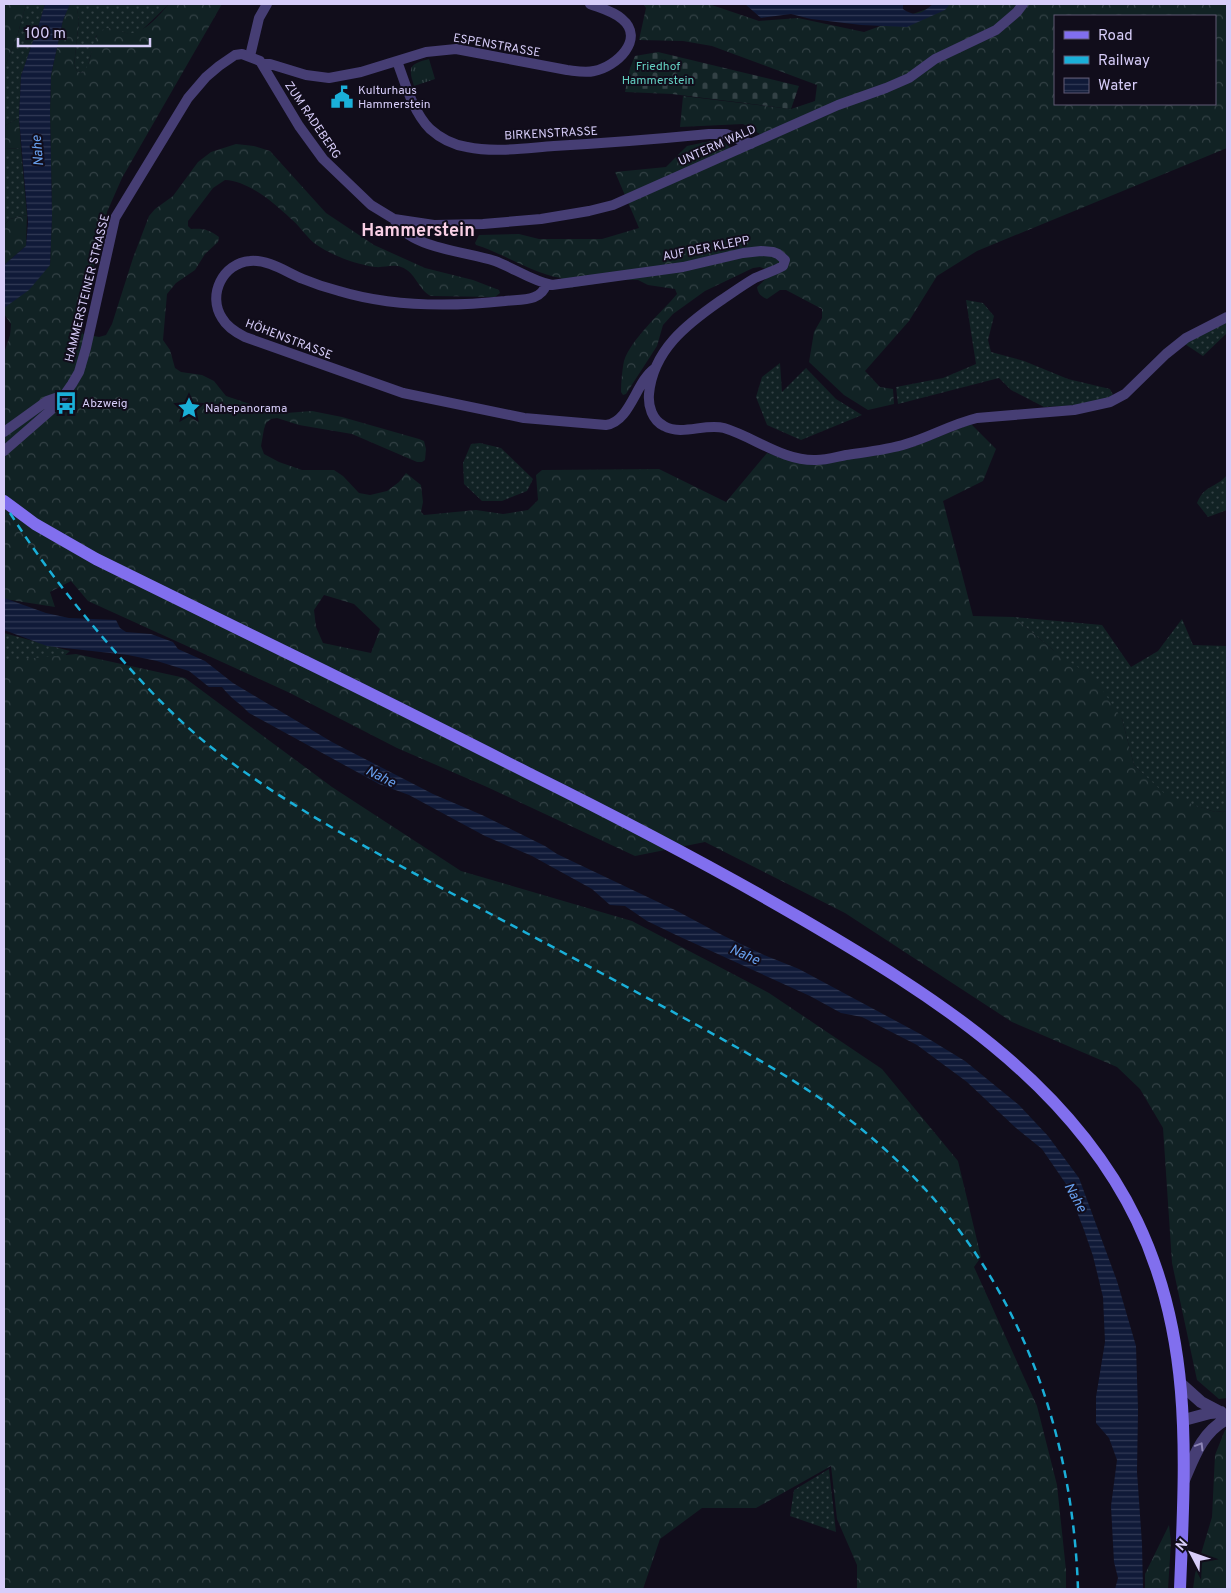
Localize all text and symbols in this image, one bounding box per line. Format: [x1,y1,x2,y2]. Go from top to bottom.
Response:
scale bar [18,15,150,47]
legend [1054,15,1216,105]
text: 100 m [25,25,66,44]
text: Road [1098,27,1133,46]
street label: ESPENSTRASSE [452,30,542,62]
text: Railway [1098,52,1150,71]
park label: Friedhof Hammerstein [622,59,694,89]
text: Water [1098,77,1138,96]
street label: ZUM RADEBERG [280,79,344,163]
place label: Kulturhaus Hammerstein [358,83,430,113]
public building icon: Kulturhaus Hammerstein [329,84,355,110]
street label: UNTERM WALD [676,122,759,170]
street label: BIRKENSTRASSE [504,124,598,144]
water label: Nahe [29,134,48,167]
street label: HAMMERSTEINER STRASSE [62,213,114,364]
district label: Hammerstein [361,220,475,243]
street label: AUF DER KLEPP [661,233,752,265]
street label: HÖHENSTRASSE [243,316,335,364]
bus stop icon: Abzweig [53,390,79,416]
place icon: Nahepanorama [176,395,202,421]
place label: Abzweig [82,396,127,412]
place label: Nahepanorama [205,401,287,417]
water label: Nahe [363,763,399,792]
water label: Nahe [727,941,763,970]
water label: Nahe [1060,1180,1090,1216]
one-way arrow [1193,1443,1203,1452]
north arrow [1166,1528,1216,1578]
text: N [1173,1536,1192,1555]

